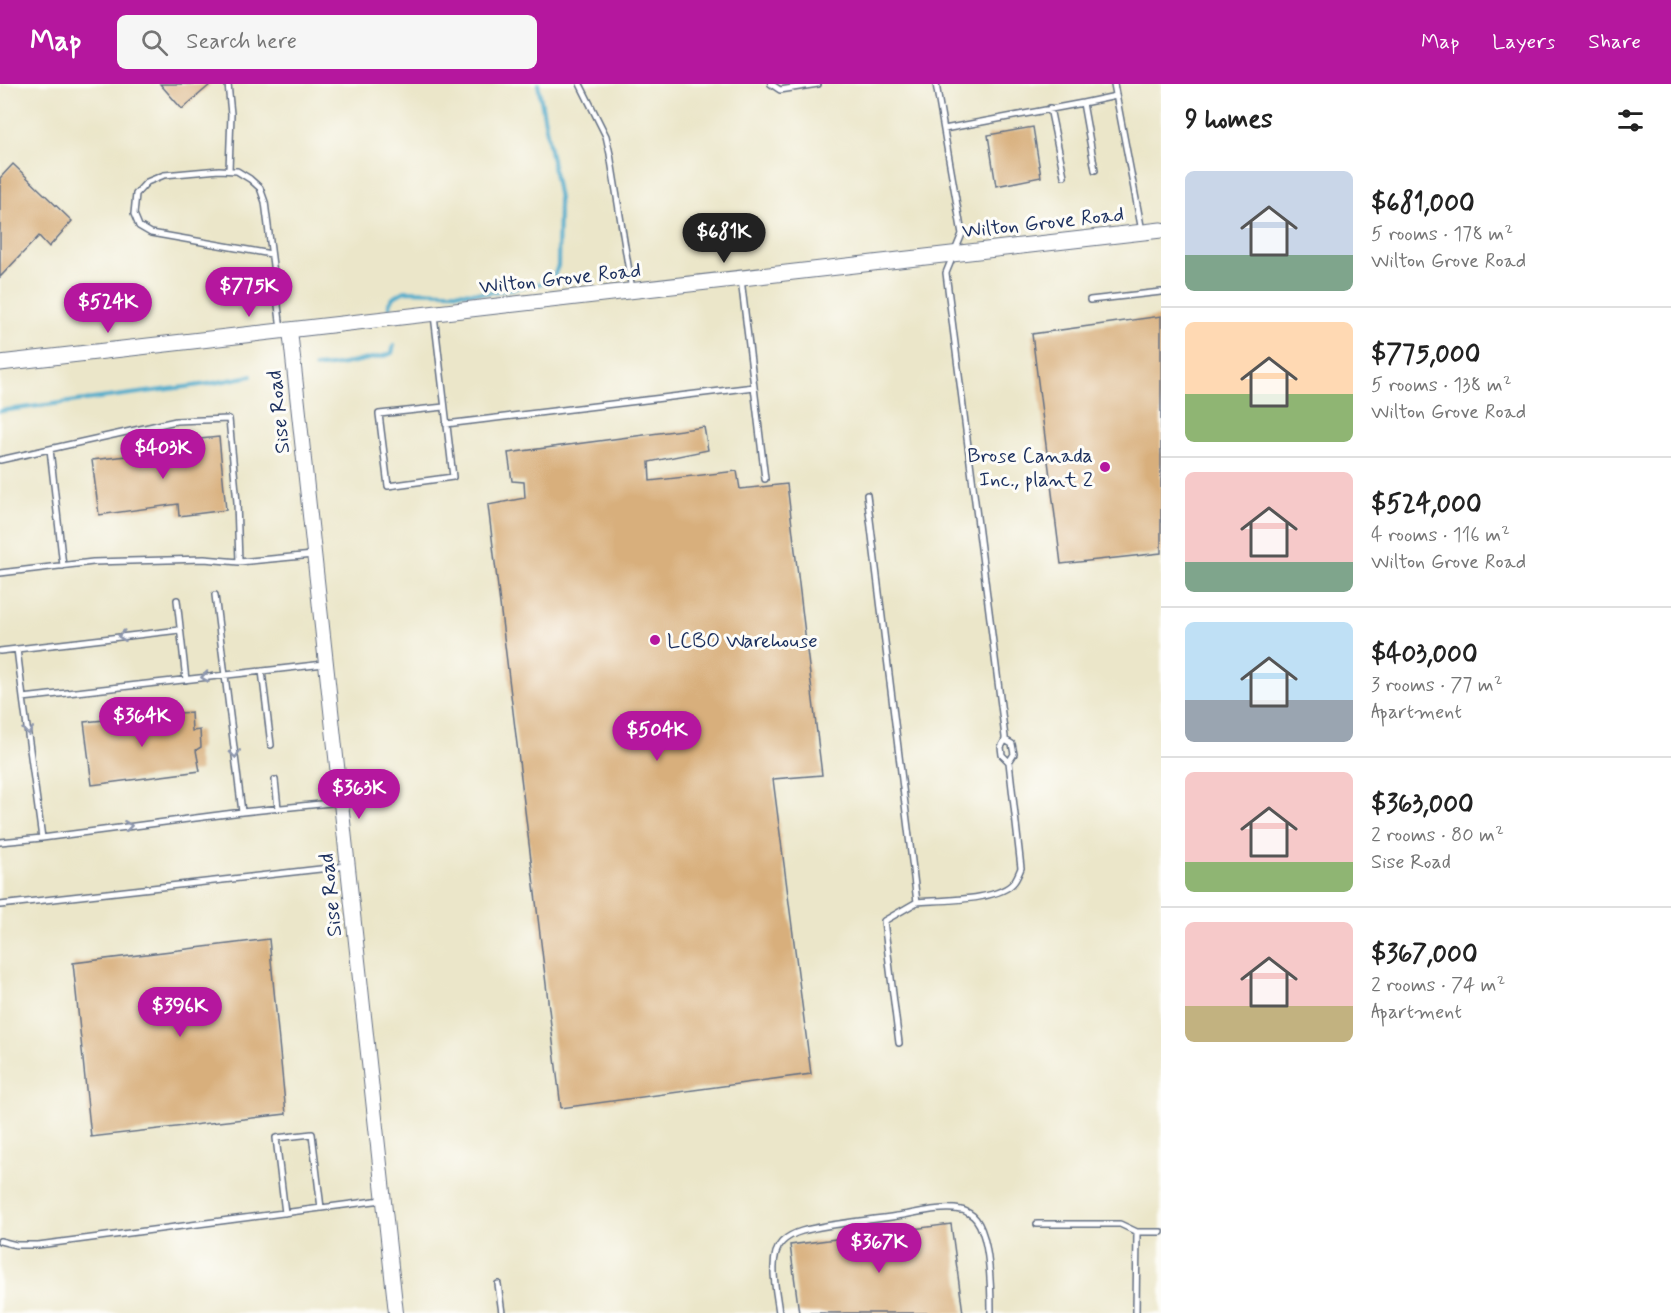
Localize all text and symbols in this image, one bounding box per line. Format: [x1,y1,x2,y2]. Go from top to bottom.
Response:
search box [117,15,537,69]
text: Map [30,24,81,61]
icon: search [138,26,171,59]
text: Search here [186,28,297,56]
text: Map [1421,28,1459,56]
text: Layers [1492,28,1555,56]
text: Share [1588,28,1641,56]
text: 9 homes [1185,103,1273,137]
icon: filters [1614,104,1647,137]
text: $681,000 [1371,187,1475,221]
icon: home [1233,195,1305,267]
street label: Wilton Grove Road [961,201,1126,245]
pin: $681K [682,213,766,264]
text: $681K [697,219,751,246]
text: 5 rooms · 178 m² [1371,221,1513,248]
text: Wilton Grove Road [1371,248,1526,275]
street label: Wilton Grove Road [478,257,643,301]
pin: $775K [207,267,291,318]
text: $775K [219,273,279,300]
pin: $524K [66,283,150,334]
text: $524K [78,289,138,316]
text: $775,000 [1371,338,1480,372]
icon: home [1233,346,1305,418]
street label: Sise Road [261,369,297,455]
text: 5 rooms · 138 m² [1371,372,1512,399]
text: Wilton Grove Road [1371,399,1526,426]
pin: $403K [121,429,205,480]
text: $403K [134,435,192,462]
place label: Brose Canada Inc., plant 2 [967,442,1093,494]
marker: Brose Canada Inc., plant 2 [1098,460,1112,474]
text: $524,000 [1371,488,1482,522]
icon: home [1233,496,1305,568]
text: 4 rooms · 116 m² [1371,522,1510,549]
text: Wilton Grove Road [1371,549,1526,576]
place label: LCBO Warehouse [667,627,818,655]
one-way arrow [117,630,126,642]
marker: LCBO Warehouse [648,633,662,647]
text: $403,000 [1371,638,1478,672]
icon: home [1233,646,1305,718]
one-way arrow [201,671,210,683]
text: 3 rooms · 77 m² [1371,672,1503,699]
pin: $364K [100,697,184,748]
text: Apartment [1371,699,1462,726]
text: $364K [113,703,171,730]
pin: $504K [615,711,699,762]
text: $504K [626,717,688,744]
one-way arrow [21,726,33,736]
one-way arrow [228,749,241,759]
pin: $363K [317,769,401,820]
text: $363K [332,775,386,802]
text: $363,000 [1371,788,1474,822]
icon: home [1233,796,1305,868]
one-way arrow [124,821,133,833]
text: 2 rooms · 80 m² [1371,822,1504,849]
text: Sise Road [1371,849,1451,876]
street label: Sise Road [313,852,349,938]
text: $367,000 [1371,938,1478,972]
icon: home [1233,946,1305,1018]
text: 2 rooms · 74 m² [1371,972,1505,999]
pin: $396K [138,987,222,1038]
text: $396K [152,993,208,1020]
text: Apartment [1371,999,1462,1026]
pin: $367K [837,1223,921,1274]
text: $367K [850,1229,908,1256]

